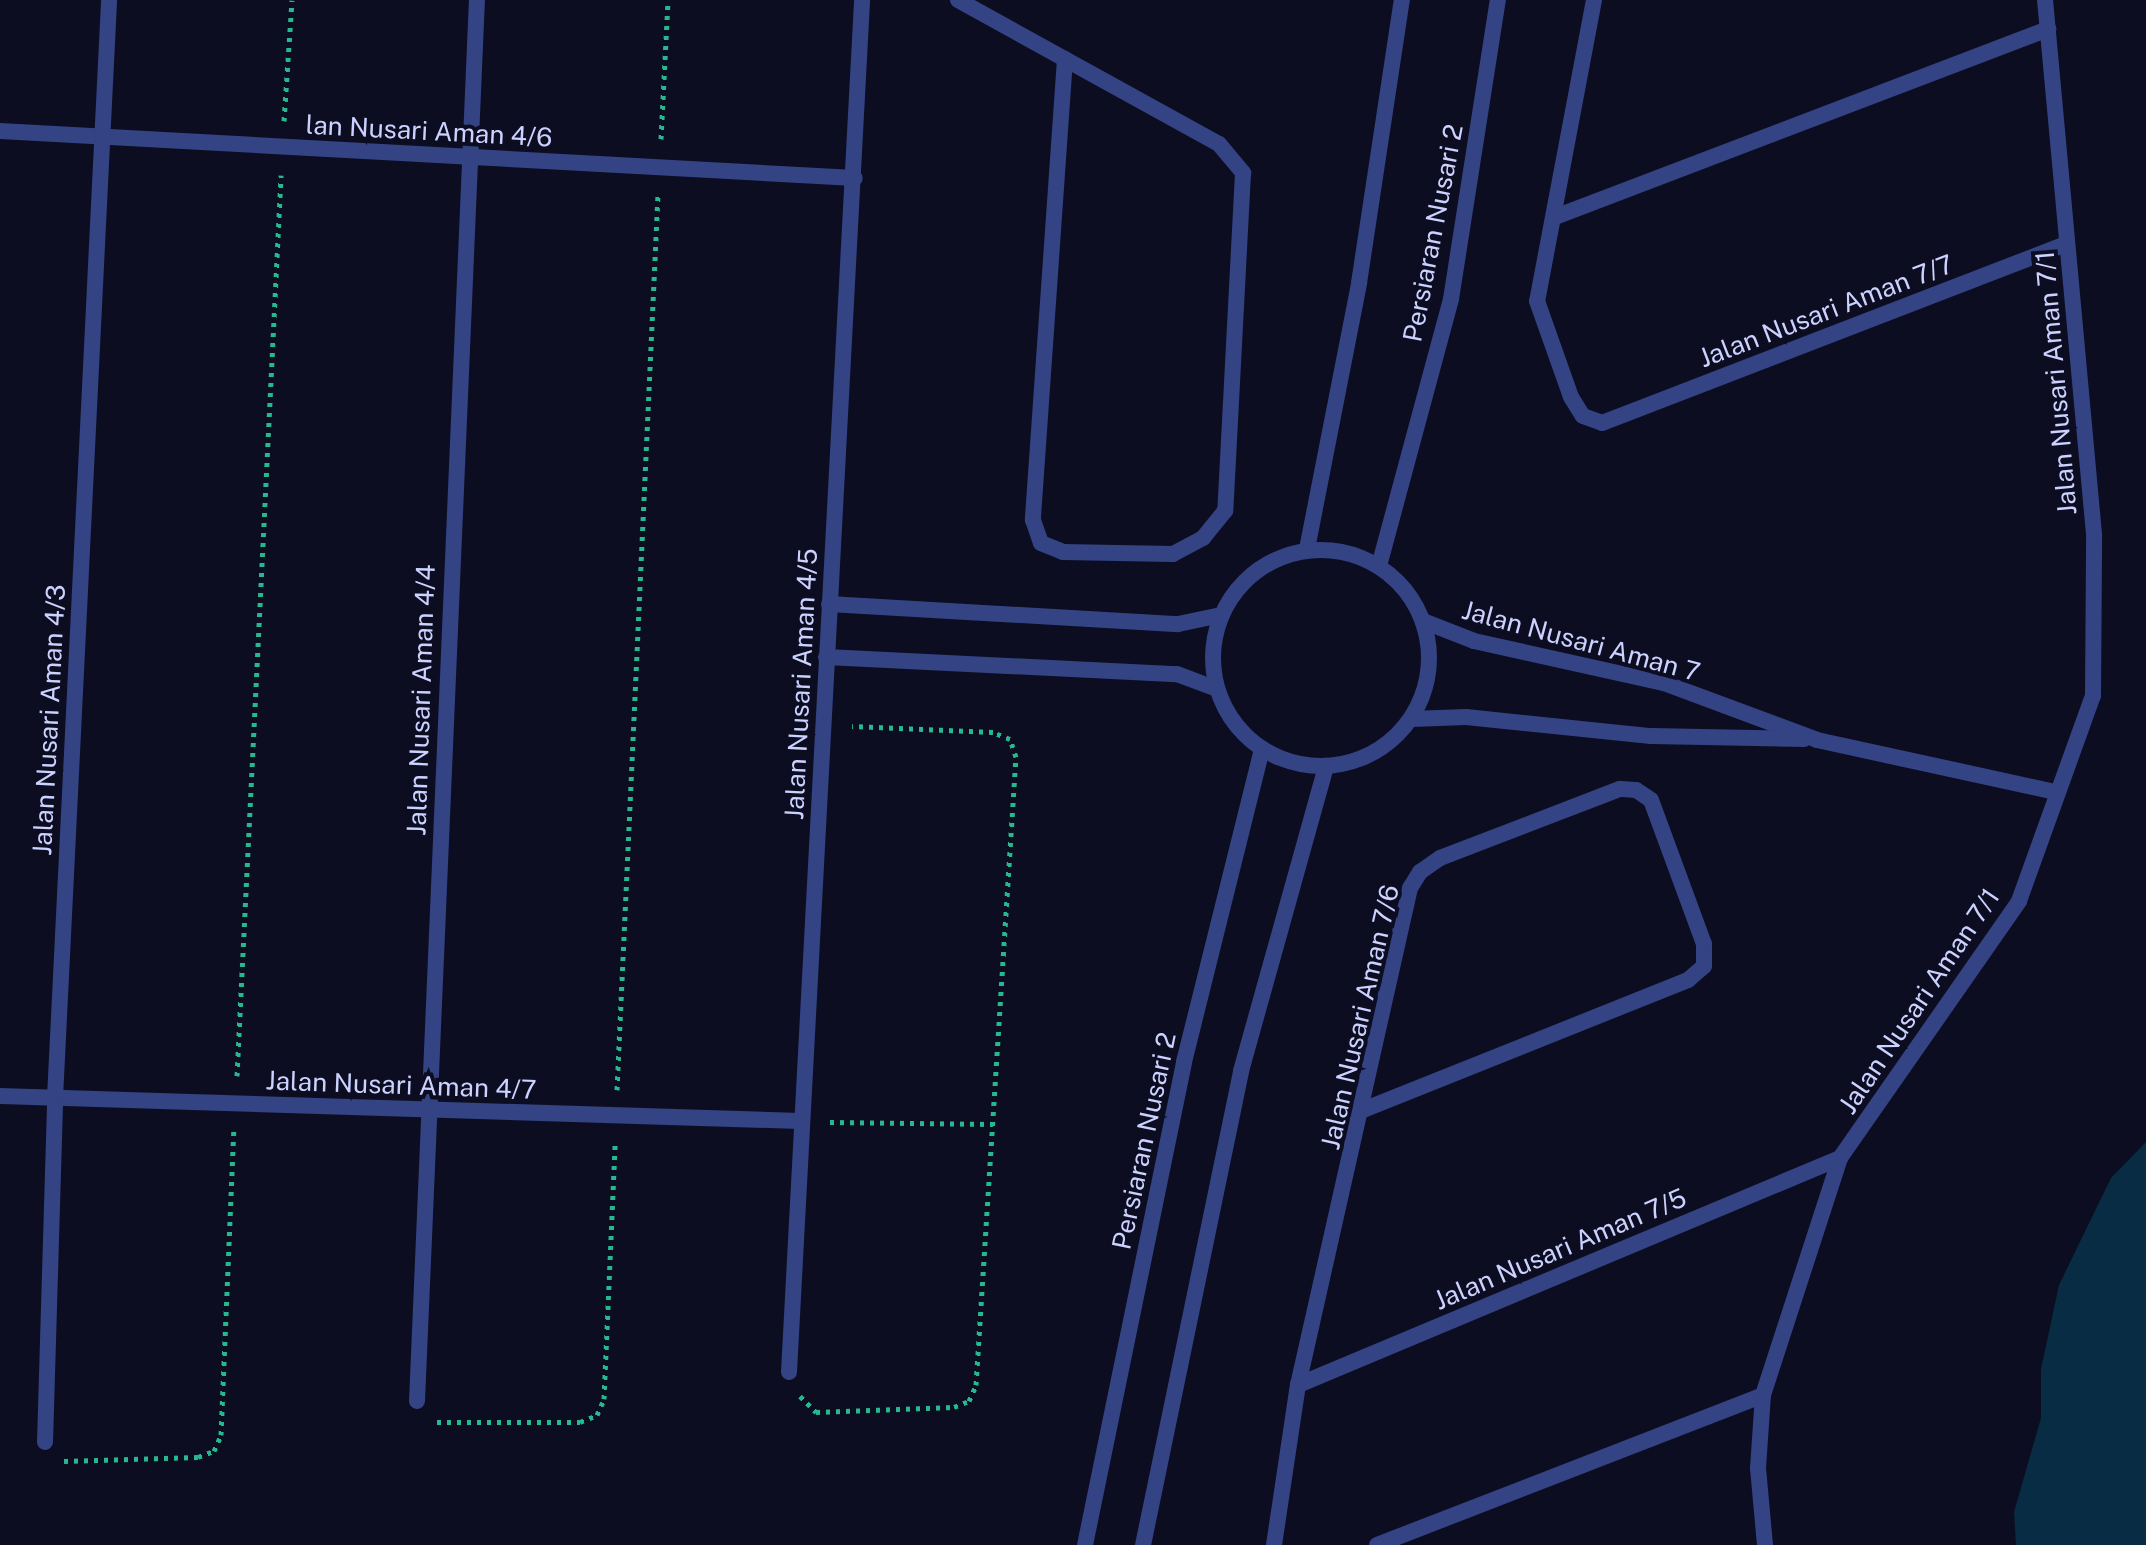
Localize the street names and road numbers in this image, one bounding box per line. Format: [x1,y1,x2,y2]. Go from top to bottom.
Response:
street label: lan Nusari Aman 4/6 [305,109,553,153]
street label: Persiaran Nusari 2 [1397,121,1469,345]
street label: Jalan Nusari Aman 7/7 [1694,248,1958,374]
street label: Jalan Nusari Aman 7/1 [2029,250,2083,516]
street label: Jalan Nusari Aman 4/5 [778,547,824,821]
street label: Jalan Nusari Aman 4/4 [401,564,441,836]
street label: Jalan Nusari Aman 4/3 [26,584,72,856]
street label: Jalan Nusari Aman 7 [1458,594,1704,688]
street label: Jalan Nusari Aman 7/6 [1314,882,1406,1152]
street label: Jalan Nusari Aman 7/1 [1832,882,2006,1120]
street label: Persiaran Nusari 2 [1106,1030,1182,1252]
street label: Jalan Nusari Aman 4/7 [265,1065,537,1105]
street label: Jalan Nusari Aman 7/5 [1429,1182,1691,1316]

